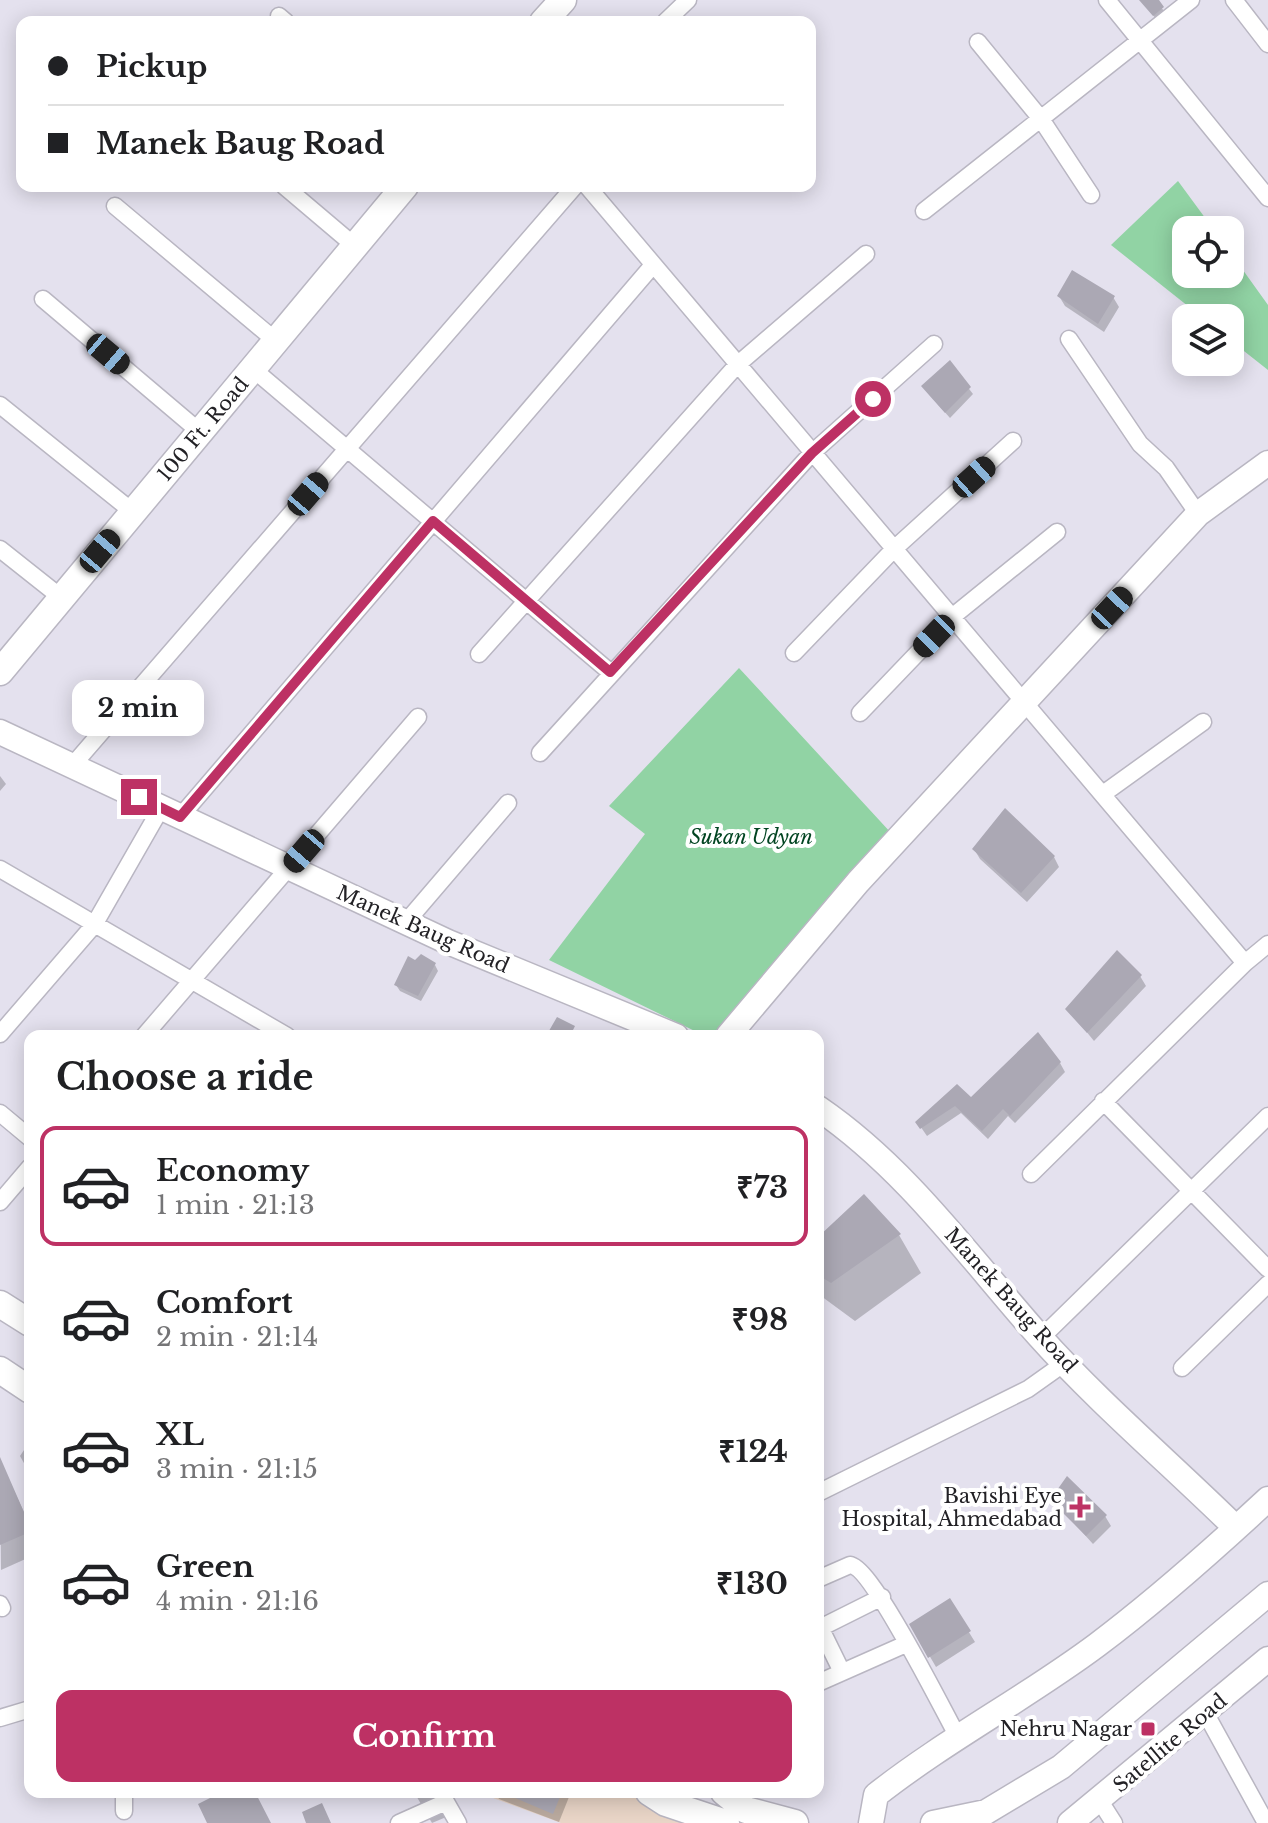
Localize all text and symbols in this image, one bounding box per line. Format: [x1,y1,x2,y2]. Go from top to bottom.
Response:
text: Pickup [96,48,207,85]
text: Manek Baug Road [96,125,385,162]
map controls [1172,216,1244,376]
button: locate [1172,216,1244,288]
button: layers [1172,304,1244,376]
car [82,329,134,379]
street label: 100 Ft. Road [153,372,253,486]
route start [855,381,891,417]
car [948,452,1000,502]
car [283,468,333,520]
car [75,525,125,577]
car [1087,582,1137,634]
car [909,610,959,662]
callout: 2 min [73,681,205,737]
text: 2 min [98,692,178,724]
route end [121,779,157,815]
car [279,825,329,877]
park label: Sukan Udyan [689,825,813,849]
street label: Manek Baug Road [333,880,513,978]
text: Choose a ride [56,1055,313,1100]
icon: car [60,1150,132,1222]
text: Economy [156,1152,309,1189]
text: ₹73 [736,1169,788,1206]
text: 1 min · 21:13 [156,1189,315,1221]
street label: Manek Baug Road [940,1223,1082,1377]
icon: car [60,1282,132,1354]
text: Comfort [156,1284,293,1321]
text: ₹98 [732,1301,788,1338]
text: 2 min · 21:14 [156,1321,318,1353]
icon: car [60,1414,132,1486]
text: XL [156,1416,204,1453]
text: ₹124 [718,1433,788,1470]
text: 3 min · 21:15 [156,1453,318,1485]
place label: Bavishi Eye Hospital, Ahmedabad [842,1484,1062,1531]
marker: Bavishi Eye Hospital, Ahmedabad [1069,1496,1091,1518]
icon: car [60,1546,132,1618]
text: Green [156,1548,254,1585]
text: ₹130 [716,1565,788,1602]
text: 4 min · 21:16 [156,1585,319,1617]
street label: Satellite Road [1108,1689,1232,1797]
button: Confirm [56,1690,792,1782]
place label: Nehru Nagar [1000,1717,1132,1741]
marker: Nehru Nagar [1139,1720,1157,1738]

